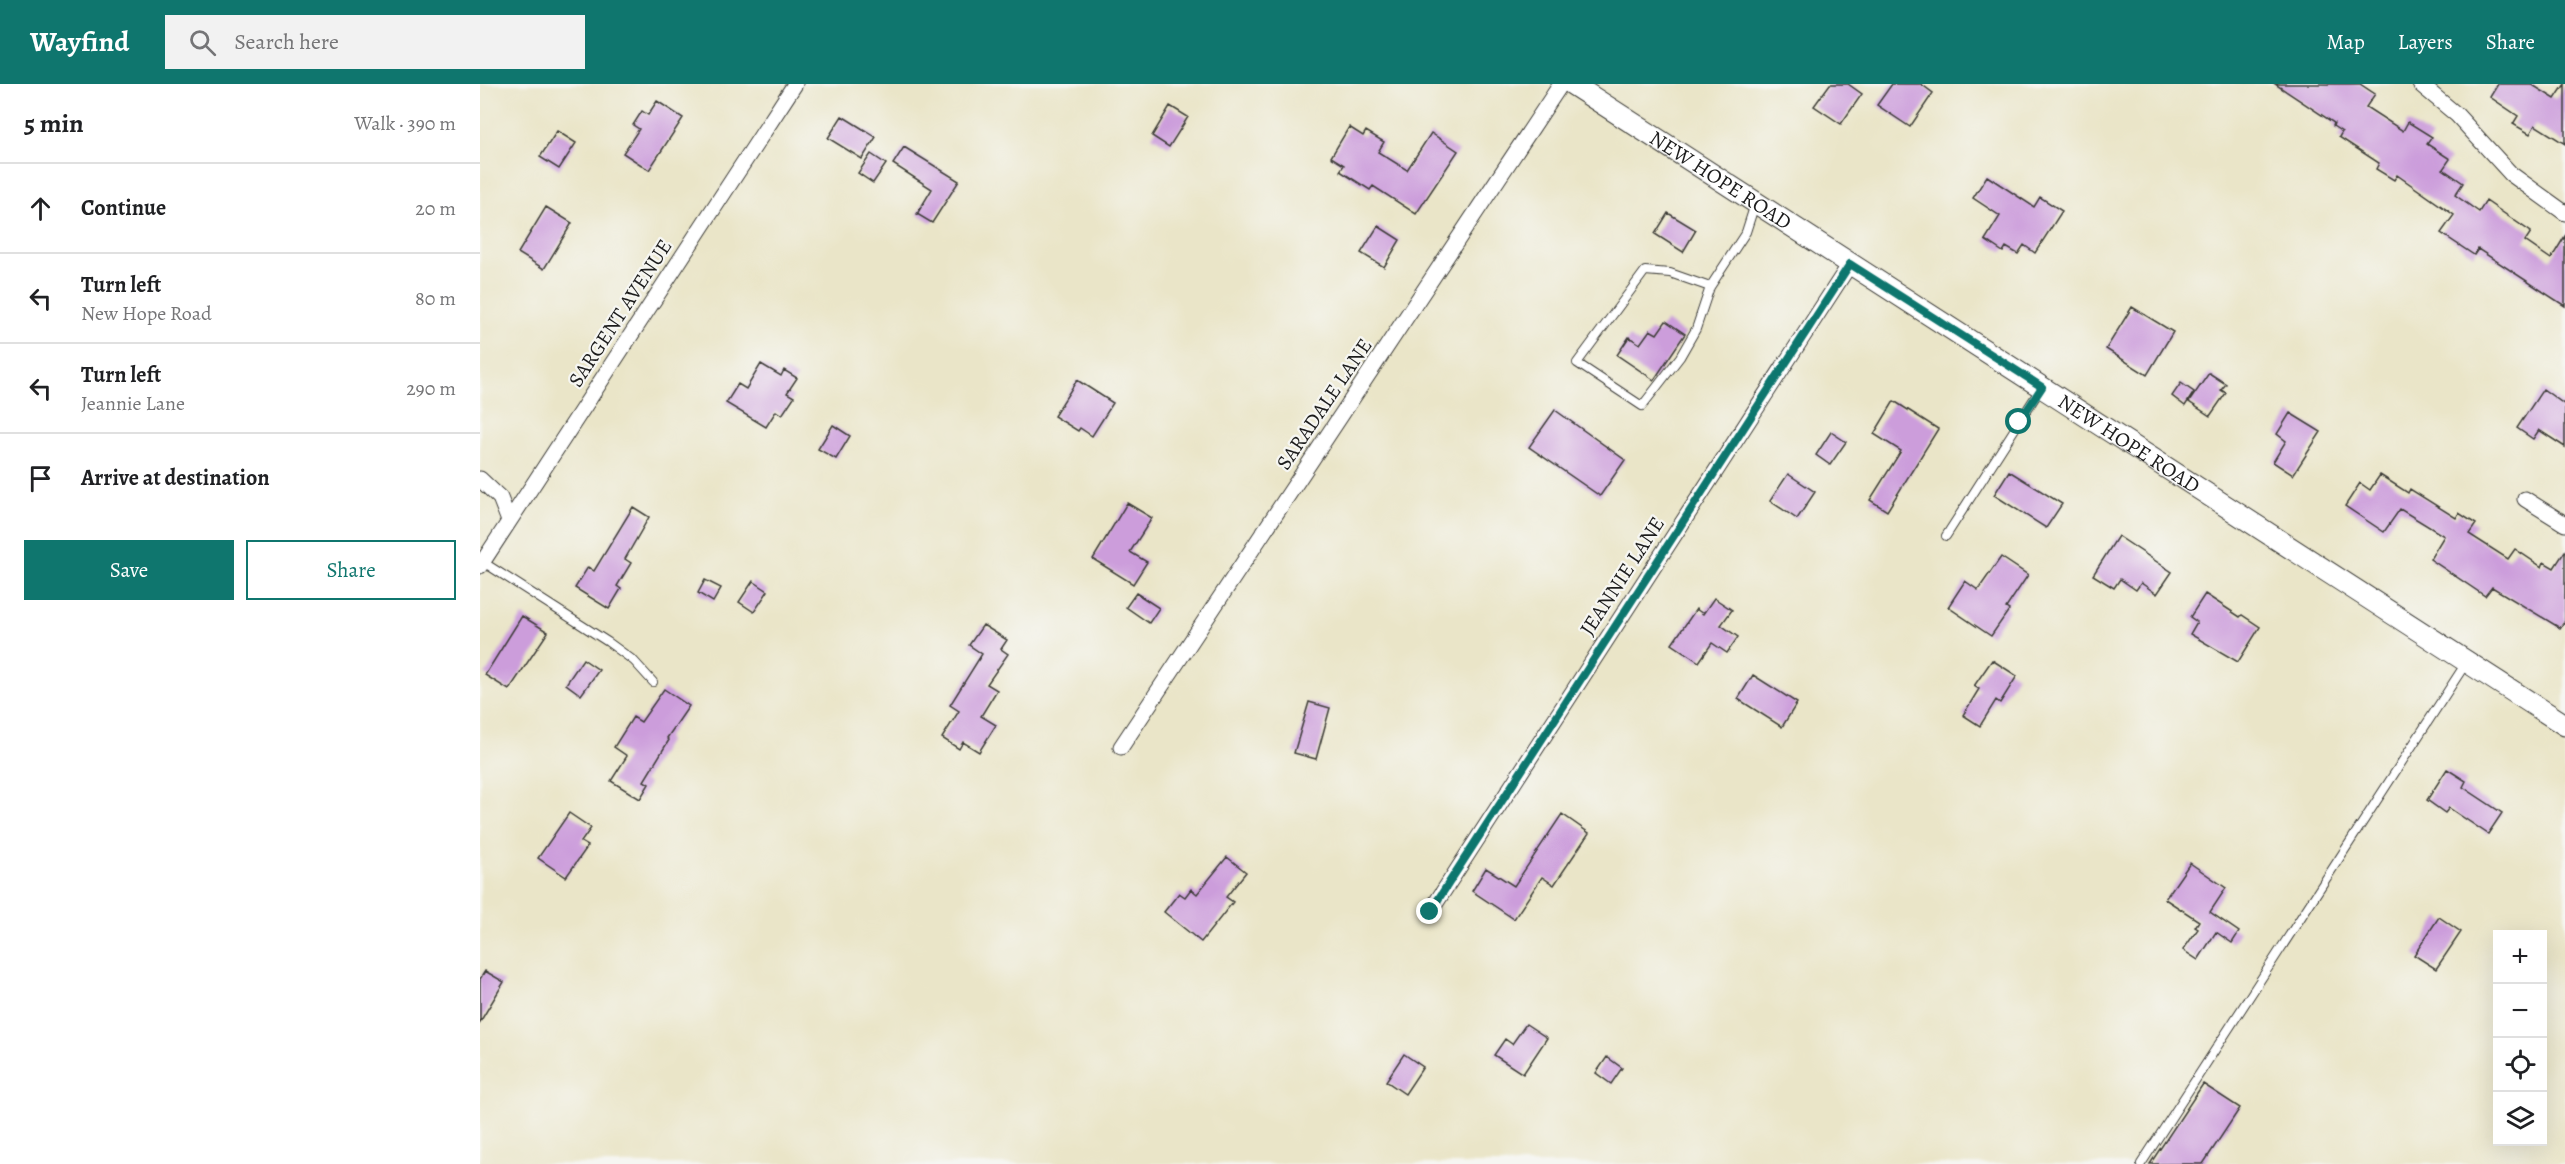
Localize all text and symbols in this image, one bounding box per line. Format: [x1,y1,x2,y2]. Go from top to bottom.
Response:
search box [165,15,585,69]
text: Wayfind [30,23,129,61]
icon: search [186,26,219,59]
text: Search here [234,27,339,57]
text: Map [2326,28,2365,56]
text: Layers [2398,28,2453,56]
text: Share [2486,28,2535,56]
text: 5 min [24,106,84,141]
text: Walk · 390 m [354,110,456,137]
street label: NEW HOPE ROAD [1644,124,1797,236]
icon: ahead [24,192,57,225]
text: Continue [81,193,166,223]
text: 20 m [415,195,456,222]
street label: SARGENT AVENUE [562,234,678,392]
text: Turn left [81,270,161,300]
icon: left [24,282,57,315]
text: 80 m [415,285,456,312]
text: New Hope Road [81,300,212,327]
street label: SARADALE LANE [1270,333,1378,475]
text: Turn left [81,360,161,390]
icon: left [24,372,57,405]
text: 290 m [406,375,456,402]
street label: NEW HOPE ROAD [2053,387,2205,500]
text: Jeannie Lane [81,390,185,417]
route start [2005,408,2031,434]
icon: arrive [24,462,57,495]
text: Arrive at destination [81,463,270,493]
street label: JEANNIE LANE [1573,511,1671,641]
button: Save [24,540,234,600]
button: Share [246,540,456,600]
route end [1416,898,1442,924]
map controls [2493,930,2547,1146]
button: + [2493,930,2547,984]
button: − [2493,984,2547,1038]
button: locate [2493,1038,2547,1092]
button: layers [2493,1092,2547,1146]

